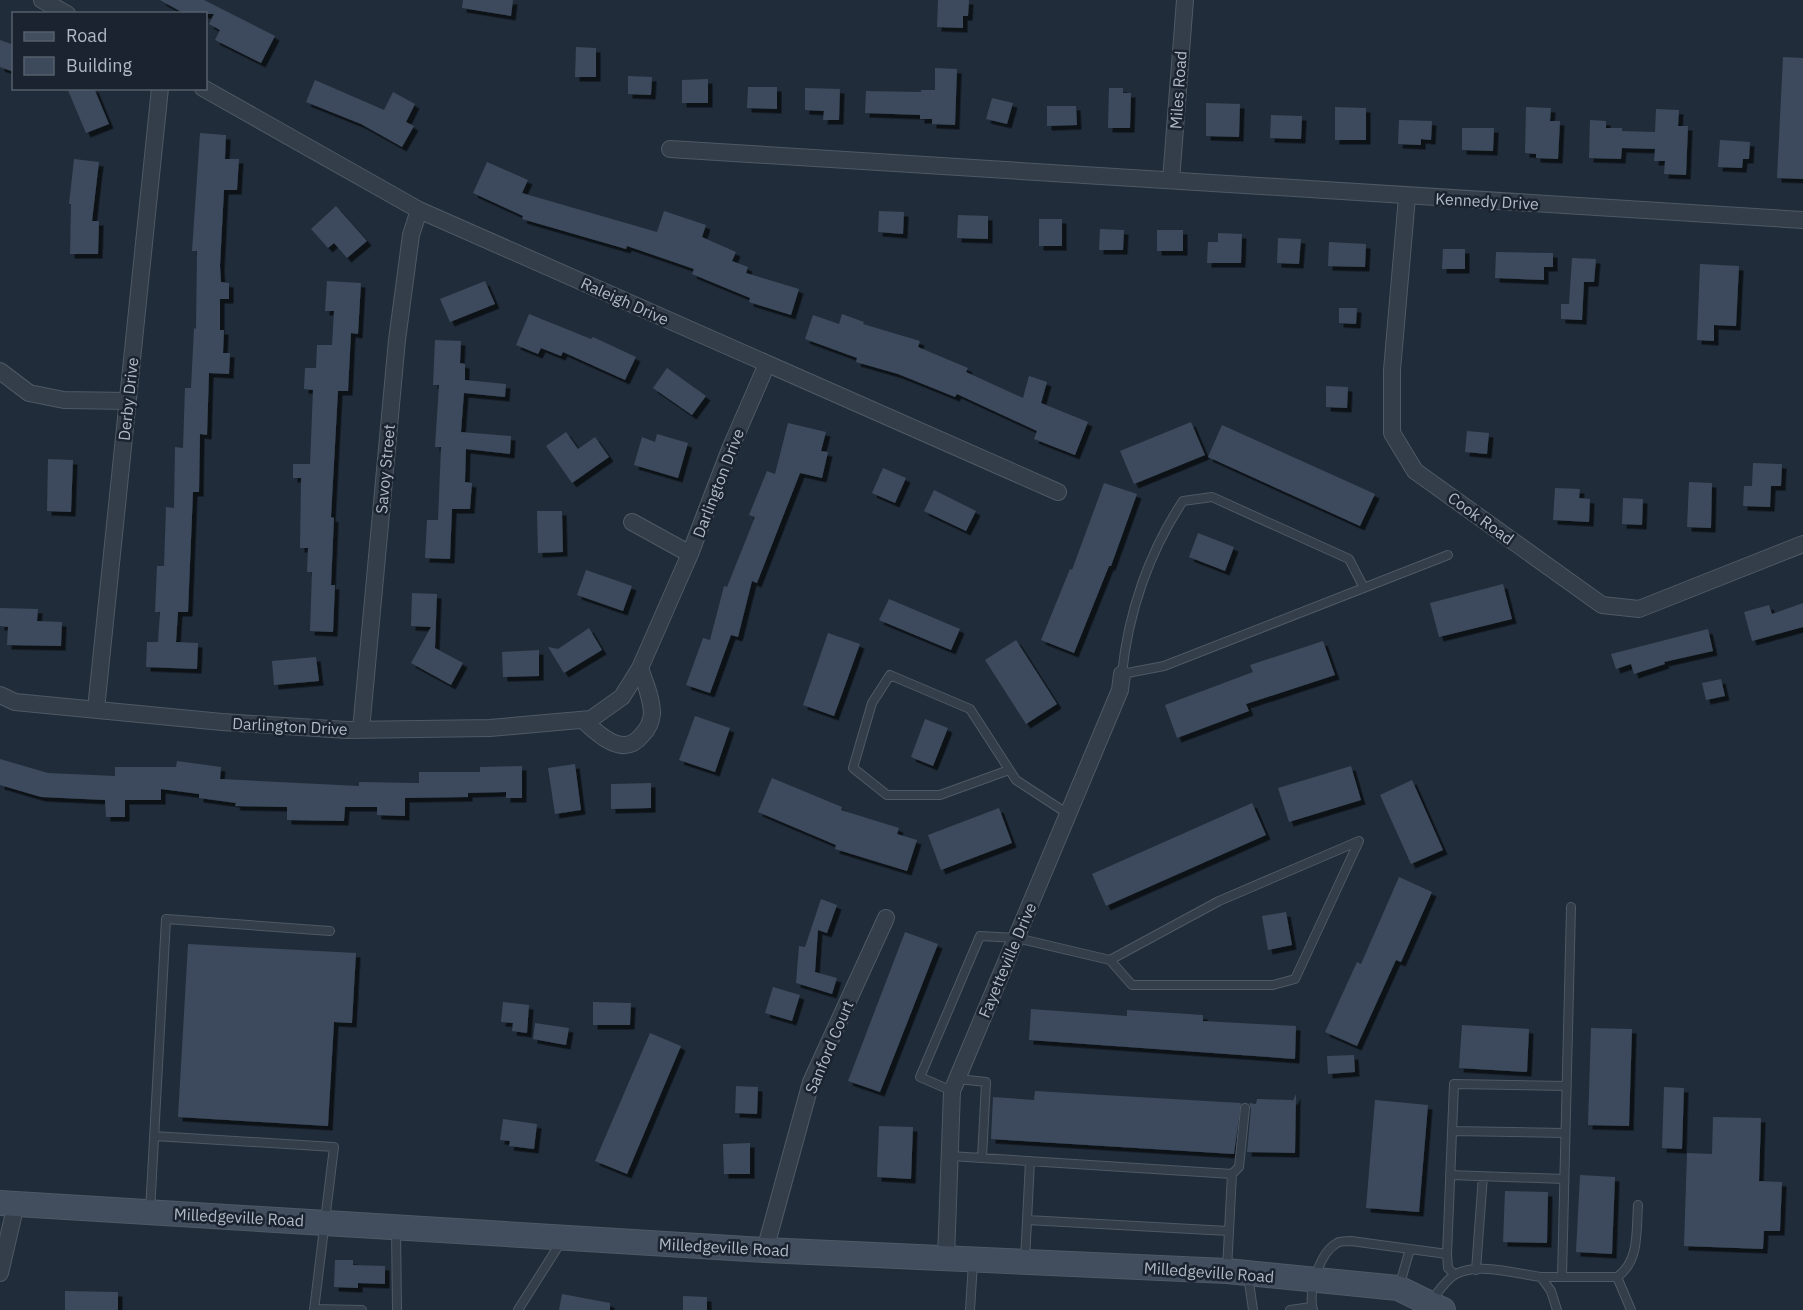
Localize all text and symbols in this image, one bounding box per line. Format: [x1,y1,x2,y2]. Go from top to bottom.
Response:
legend [12,12,207,90]
text: Road [66,24,107,47]
street label: Miles Road [1165,50,1191,130]
text: Building [66,54,133,77]
street label: Kennedy Drive [1435,188,1539,214]
street label: Raleigh Drive [578,273,672,329]
street label: Derby Drive [114,356,142,442]
street label: Savoy Street [371,423,399,515]
street label: Darlington Drive [688,425,748,541]
street label: Cook Road [1444,487,1518,549]
street label: Darlington Drive [232,713,348,739]
street label: Fayetteville Drive [974,899,1040,1021]
street label: Sanford Court [800,997,858,1097]
street label: Milledgeville Road [173,1204,305,1230]
street label: Milledgeville Road [658,1234,790,1260]
street label: Milledgeville Road [1143,1257,1275,1287]

